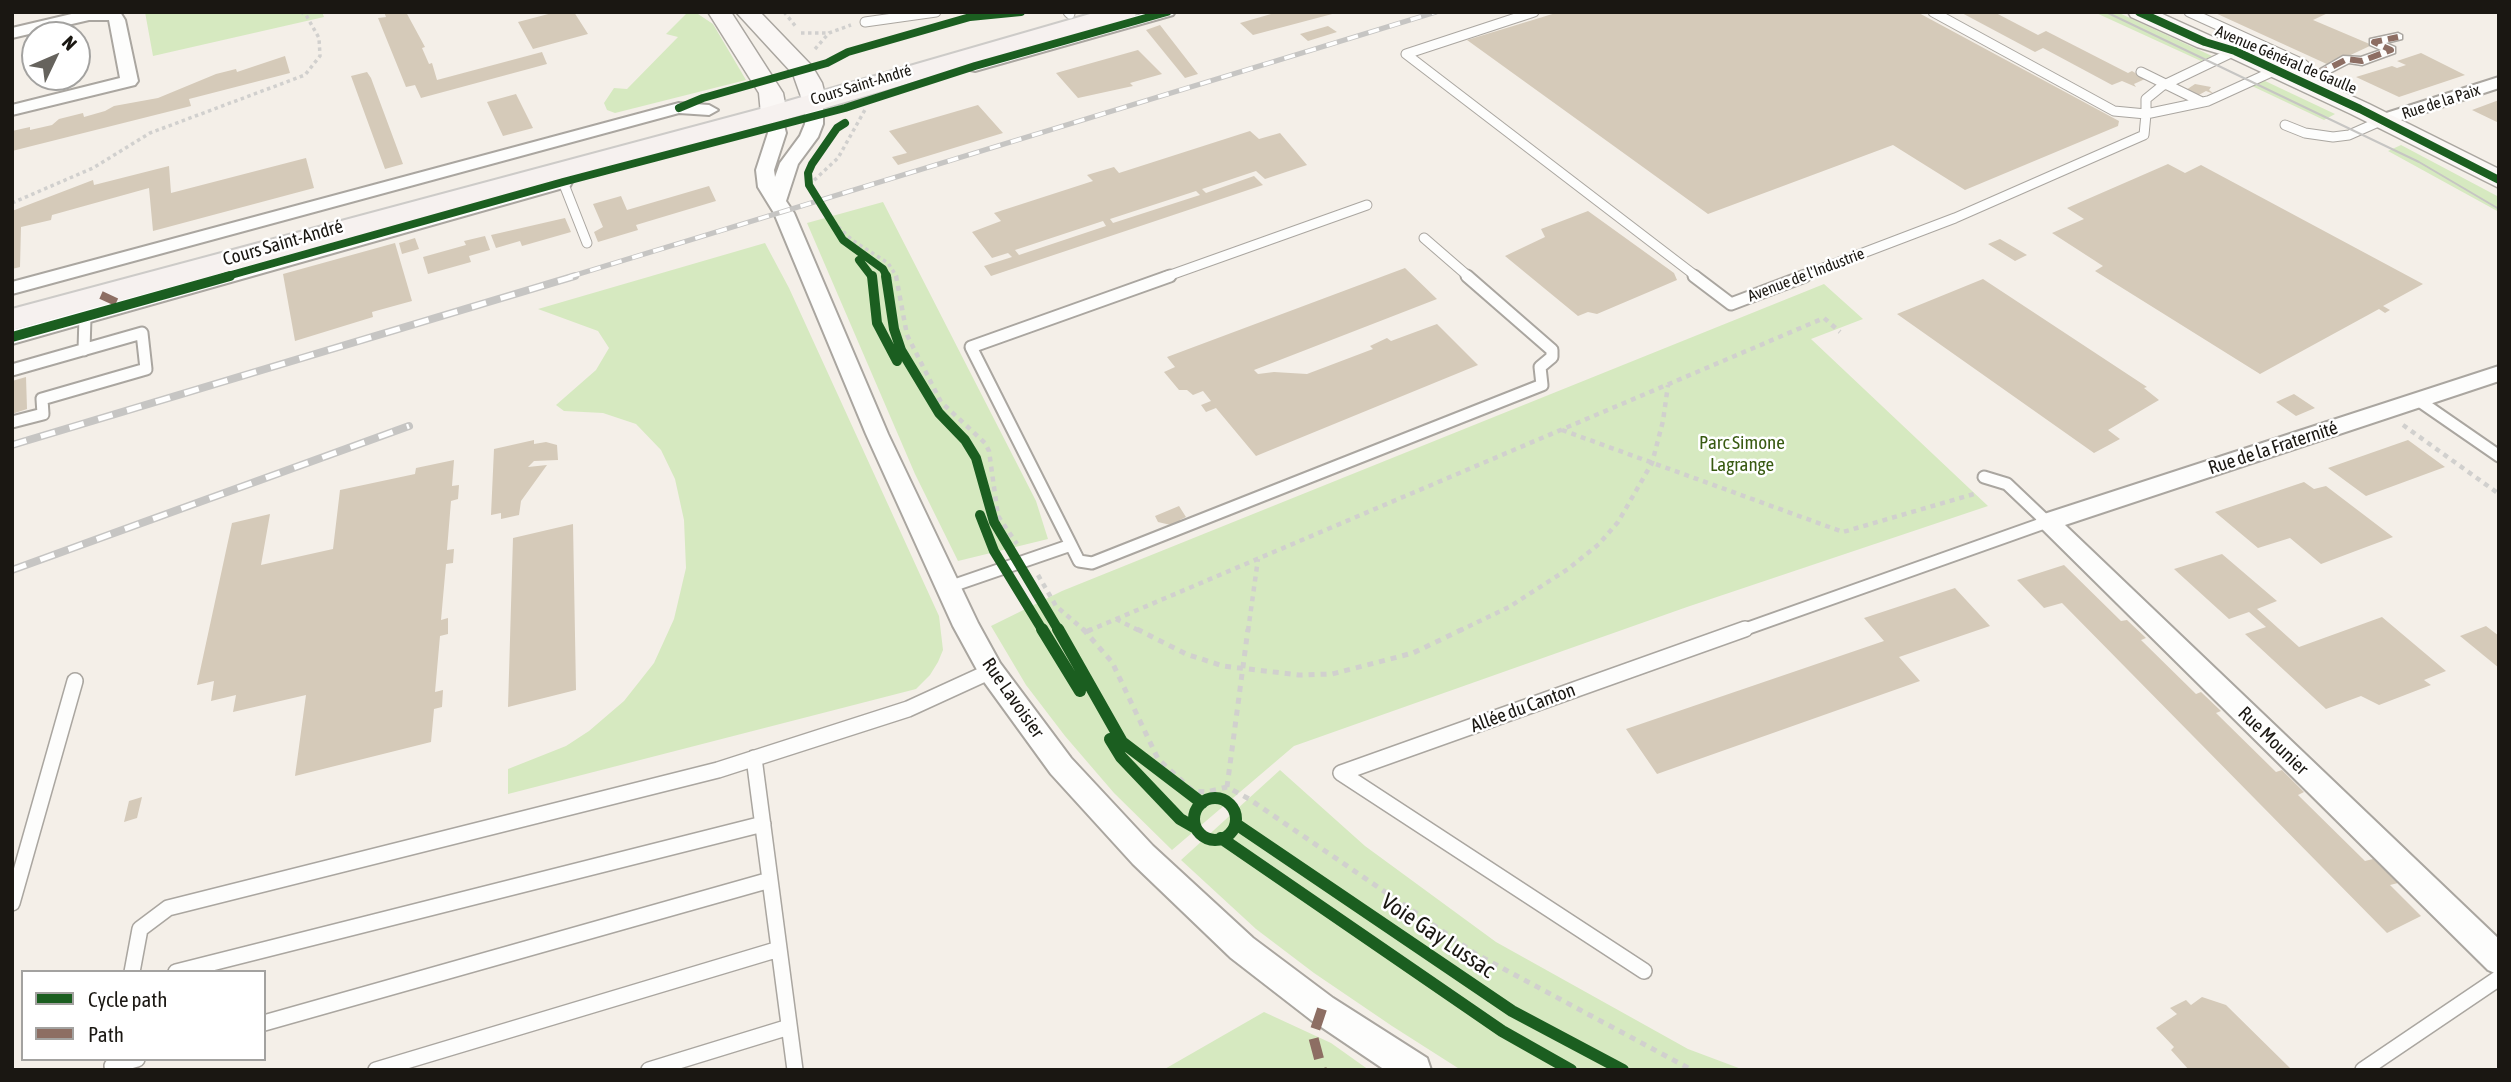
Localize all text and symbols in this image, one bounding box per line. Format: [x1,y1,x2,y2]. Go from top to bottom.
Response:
north arrow [21,21,91,91]
street label: Avenue Général de Gaulle [2212,22,2360,98]
text: N [58,31,81,54]
street label: Cours Saint-André [808,61,914,109]
street label: Rue de la Paix [2399,80,2483,124]
street label: Cours Saint-André [220,215,346,271]
street label: Avenue de l'Industrie [1745,244,1867,306]
street label: Rue de la Fraternité [2205,416,2341,480]
park label: Parc Simone Lagrange [1699,432,1785,476]
street label: Rue Lavoisier [977,654,1049,742]
street label: Allée du Canton [1468,679,1578,737]
street label: Rue Mounier [2233,702,2313,780]
street label: Voie Gay Lussac [1376,888,1500,984]
legend [21,970,266,1061]
text: Cycle path [88,987,167,1011]
text: Path [88,1022,124,1046]

